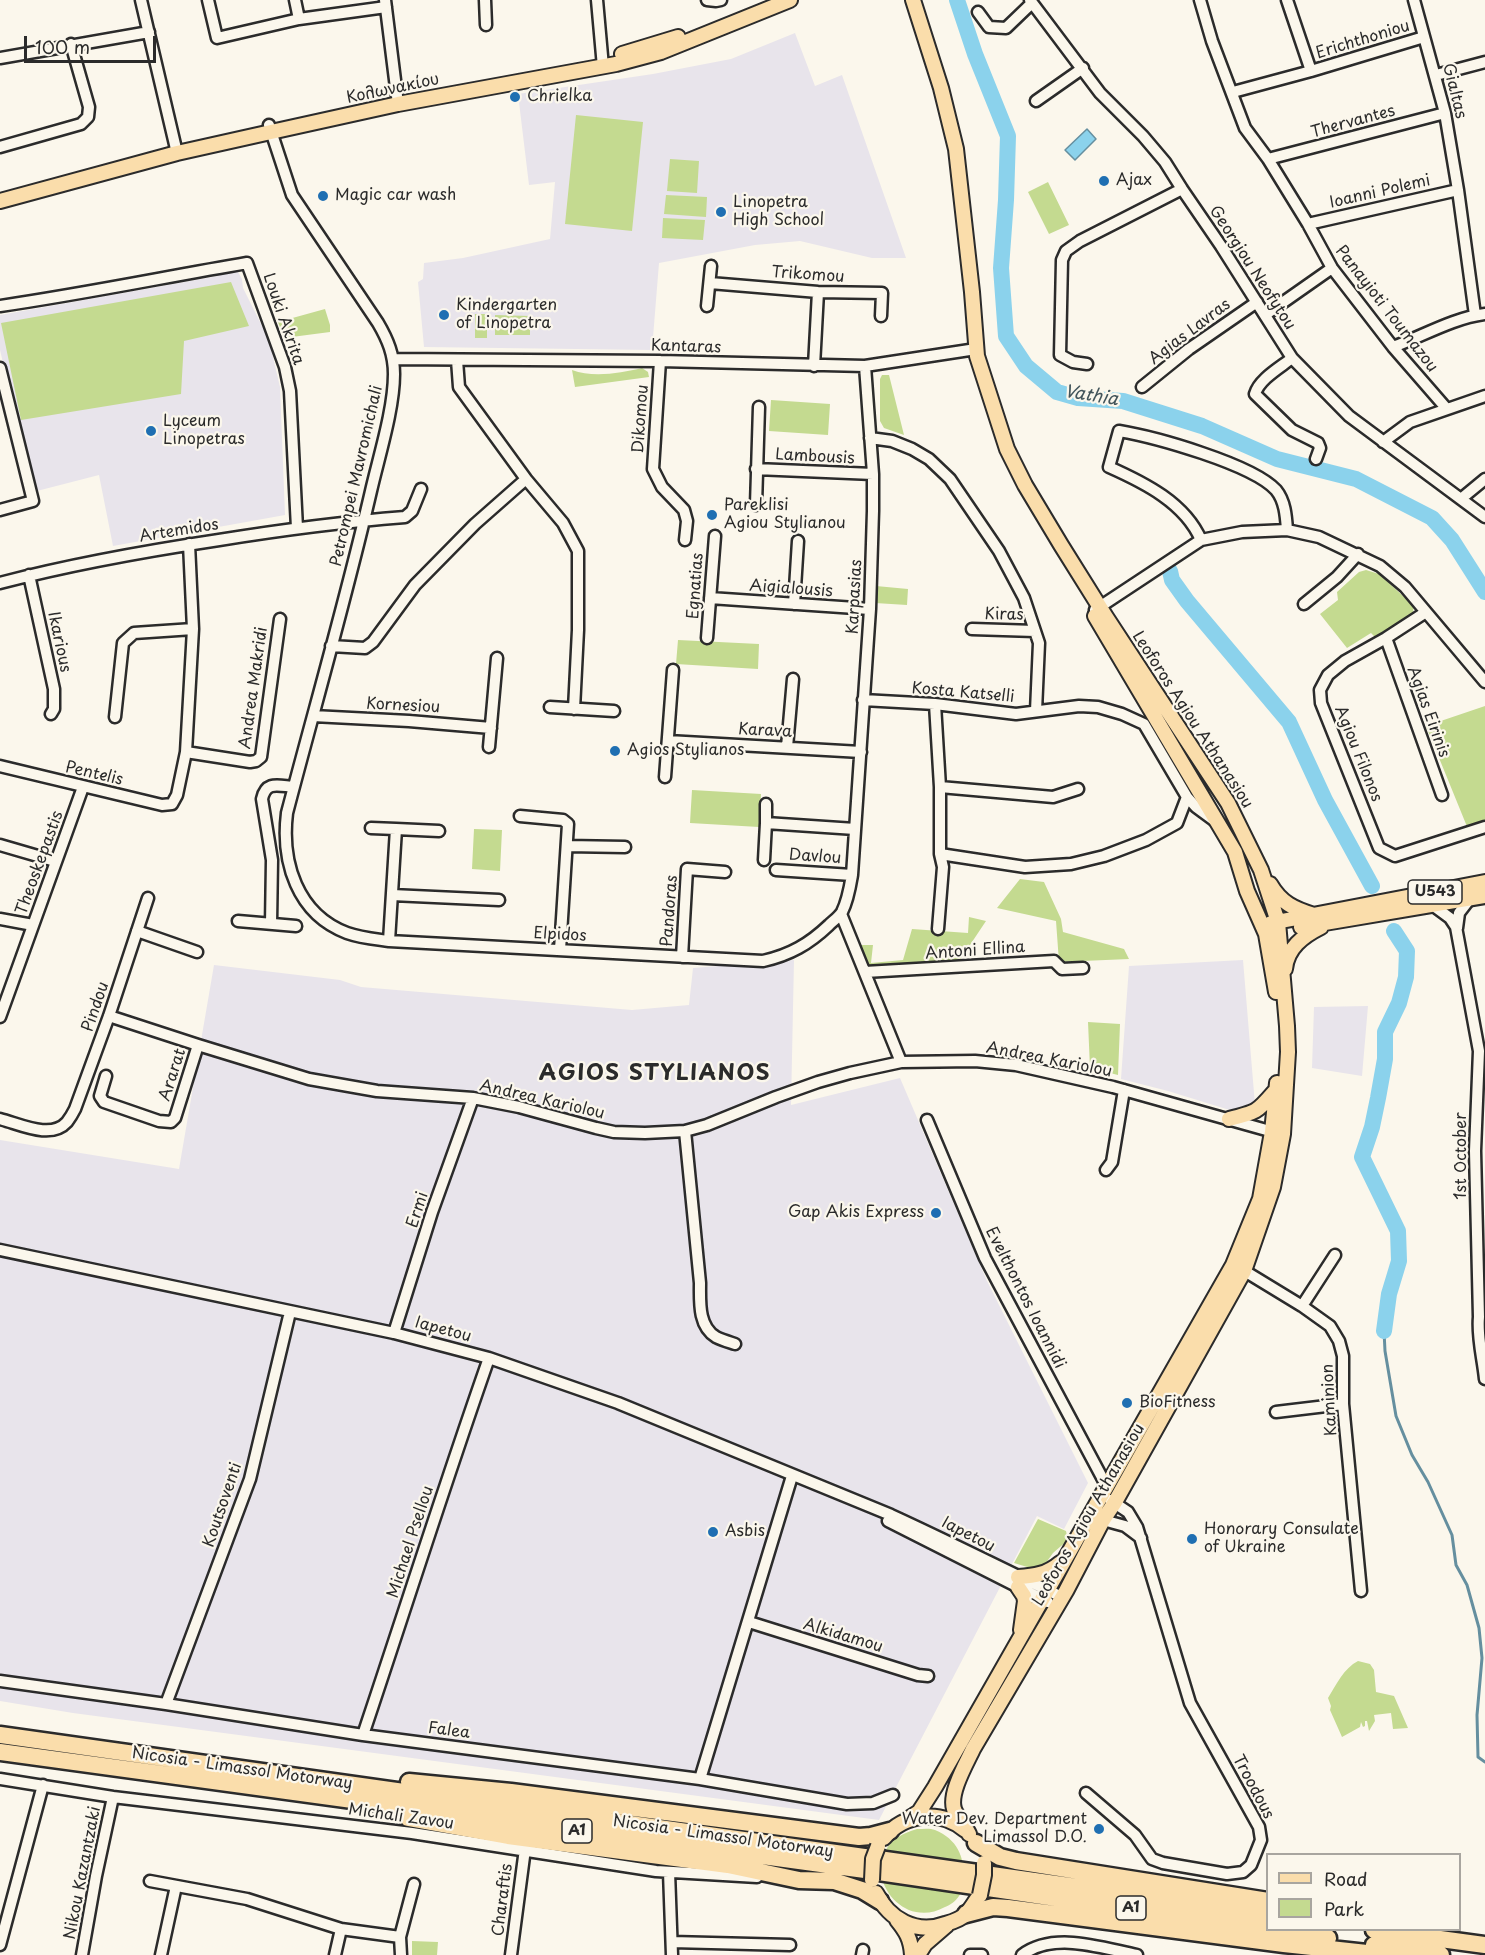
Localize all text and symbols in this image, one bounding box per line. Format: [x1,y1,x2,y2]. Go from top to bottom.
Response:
street label: Erichthoniou [1314,17,1412,63]
scale bar [27,24,159,62]
text: 100 m [35,33,90,60]
street label: Gialtas [1438,61,1470,121]
street label: Κολωνακίου [345,70,441,108]
place label: Chrielka [527,87,592,107]
marker: Chrielka [508,90,522,104]
street label: Thervantes [1309,102,1397,142]
place label: Ajax [1116,171,1152,191]
street label: Ioanni Polemi [1328,171,1432,213]
marker: Ajax [1097,174,1111,188]
place label: Magic car wash [335,186,456,206]
marker: Magic car wash [316,189,330,203]
place label: Linopetra High School [733,193,824,231]
street label: Georgiou Neofytou [1205,202,1299,334]
marker: Linopetra High School [714,205,728,219]
street label: Panayioti Toumazou [1331,242,1441,376]
street label: Trikomou [771,263,845,287]
street label: Louki Akrita [258,271,308,367]
street label: Agias Lavras [1145,295,1235,369]
place label: Kindergarten of Linopetra [456,296,557,334]
marker: Kindergarten of Linopetra [437,308,451,322]
street label: Kantaras [650,336,722,358]
water label: Vathia [1062,381,1120,411]
street label: Petrompei Mavromichali [327,384,387,568]
street label: Dikomou [629,384,653,454]
place label: Lyceum Linopetras [163,412,245,450]
marker: Lyceum Linopetras [144,424,158,438]
street label: Lambousis [775,445,855,469]
place label: Pareklisi Agiou Stylianou [724,496,846,534]
marker: Pareklisi Agiou Stylianou [705,508,719,522]
street label: Artemidos [138,515,220,547]
street label: Egnatias [684,552,708,620]
street label: Karpasias [843,559,867,635]
street label: Aigialousis [749,577,833,601]
street label: Kiras [984,605,1024,625]
street label: Ikarious [43,610,75,674]
street label: Andrea Makridi [236,626,272,750]
street label: Leoforos Agiou Athanasiou [1128,628,1256,812]
street label: Agias Eirinis [1403,664,1453,760]
street label: Kosta Katselli [911,679,1015,707]
street label: Kornesiou [365,694,441,718]
street label: Agiou Filonos [1330,703,1386,805]
street label: Karava [738,720,792,742]
place label: Agios Stylianos [627,741,744,761]
marker: Agios Stylianos [608,744,622,758]
street label: Pentelis [63,758,125,790]
street label: Theoskepastis [12,809,68,917]
street label: Davlou [788,846,842,868]
street label: Pandoras [658,874,682,948]
road number: U543 [1408,880,1462,904]
street label: Elpidos [533,924,587,946]
street label: Antoni Ellina [924,938,1026,964]
street label: Pindou [78,979,114,1035]
street label: Andrea Kariolou [985,1038,1113,1082]
street label: Ararat [156,1046,190,1104]
district label: AGIOS STYLIANOS [539,1061,771,1087]
street label: Andrea Kariolou [478,1076,606,1124]
street label: 1st October [1452,1112,1472,1200]
street label: Ermi [403,1190,433,1230]
place label: Gap Akis Express [788,1203,924,1223]
marker: Gap Akis Express [929,1206,943,1220]
street label: Evelthontos Ioannidi [981,1224,1069,1372]
street label: Iapetou [413,1313,473,1347]
street label: Kaminion [1319,1363,1341,1437]
place label: BioFitness [1139,1393,1216,1413]
marker: BioFitness [1120,1396,1134,1410]
street label: Leoforos Agiou Athanasiou [1029,1420,1149,1610]
street label: Koutsoventi [200,1460,246,1550]
street label: Michael Psellou [384,1483,438,1601]
street label: Iapetou [938,1513,998,1557]
place label: Honorary Consulate of Ukraine [1204,1520,1359,1558]
place label: Asbis [725,1522,765,1542]
marker: Asbis [706,1525,720,1539]
marker: Honorary Consulate of Ukraine [1185,1532,1199,1546]
street label: Alkidamou [801,1615,885,1657]
street label: Falea [427,1719,471,1743]
street label: Nicosia - Limassol Motorway [130,1744,354,1794]
street label: Troodous [1228,1752,1278,1822]
street label: Michali Zavou [347,1800,455,1834]
street label: Nikou Kazantzaki [61,1805,105,1941]
place label: Water Dev. Department Limassol D.O. [902,1810,1087,1848]
street label: Nicosia - Limassol Motorway [611,1812,835,1862]
road number: A1 [562,1819,592,1843]
marker: Water Dev. Department Limassol D.O. [1092,1822,1106,1836]
legend [1266,1853,1461,1931]
street label: Charaftis [489,1863,517,1937]
text: Road [1324,1865,1368,1892]
text: Park [1324,1895,1364,1922]
road number: A1 [1116,1896,1146,1920]

